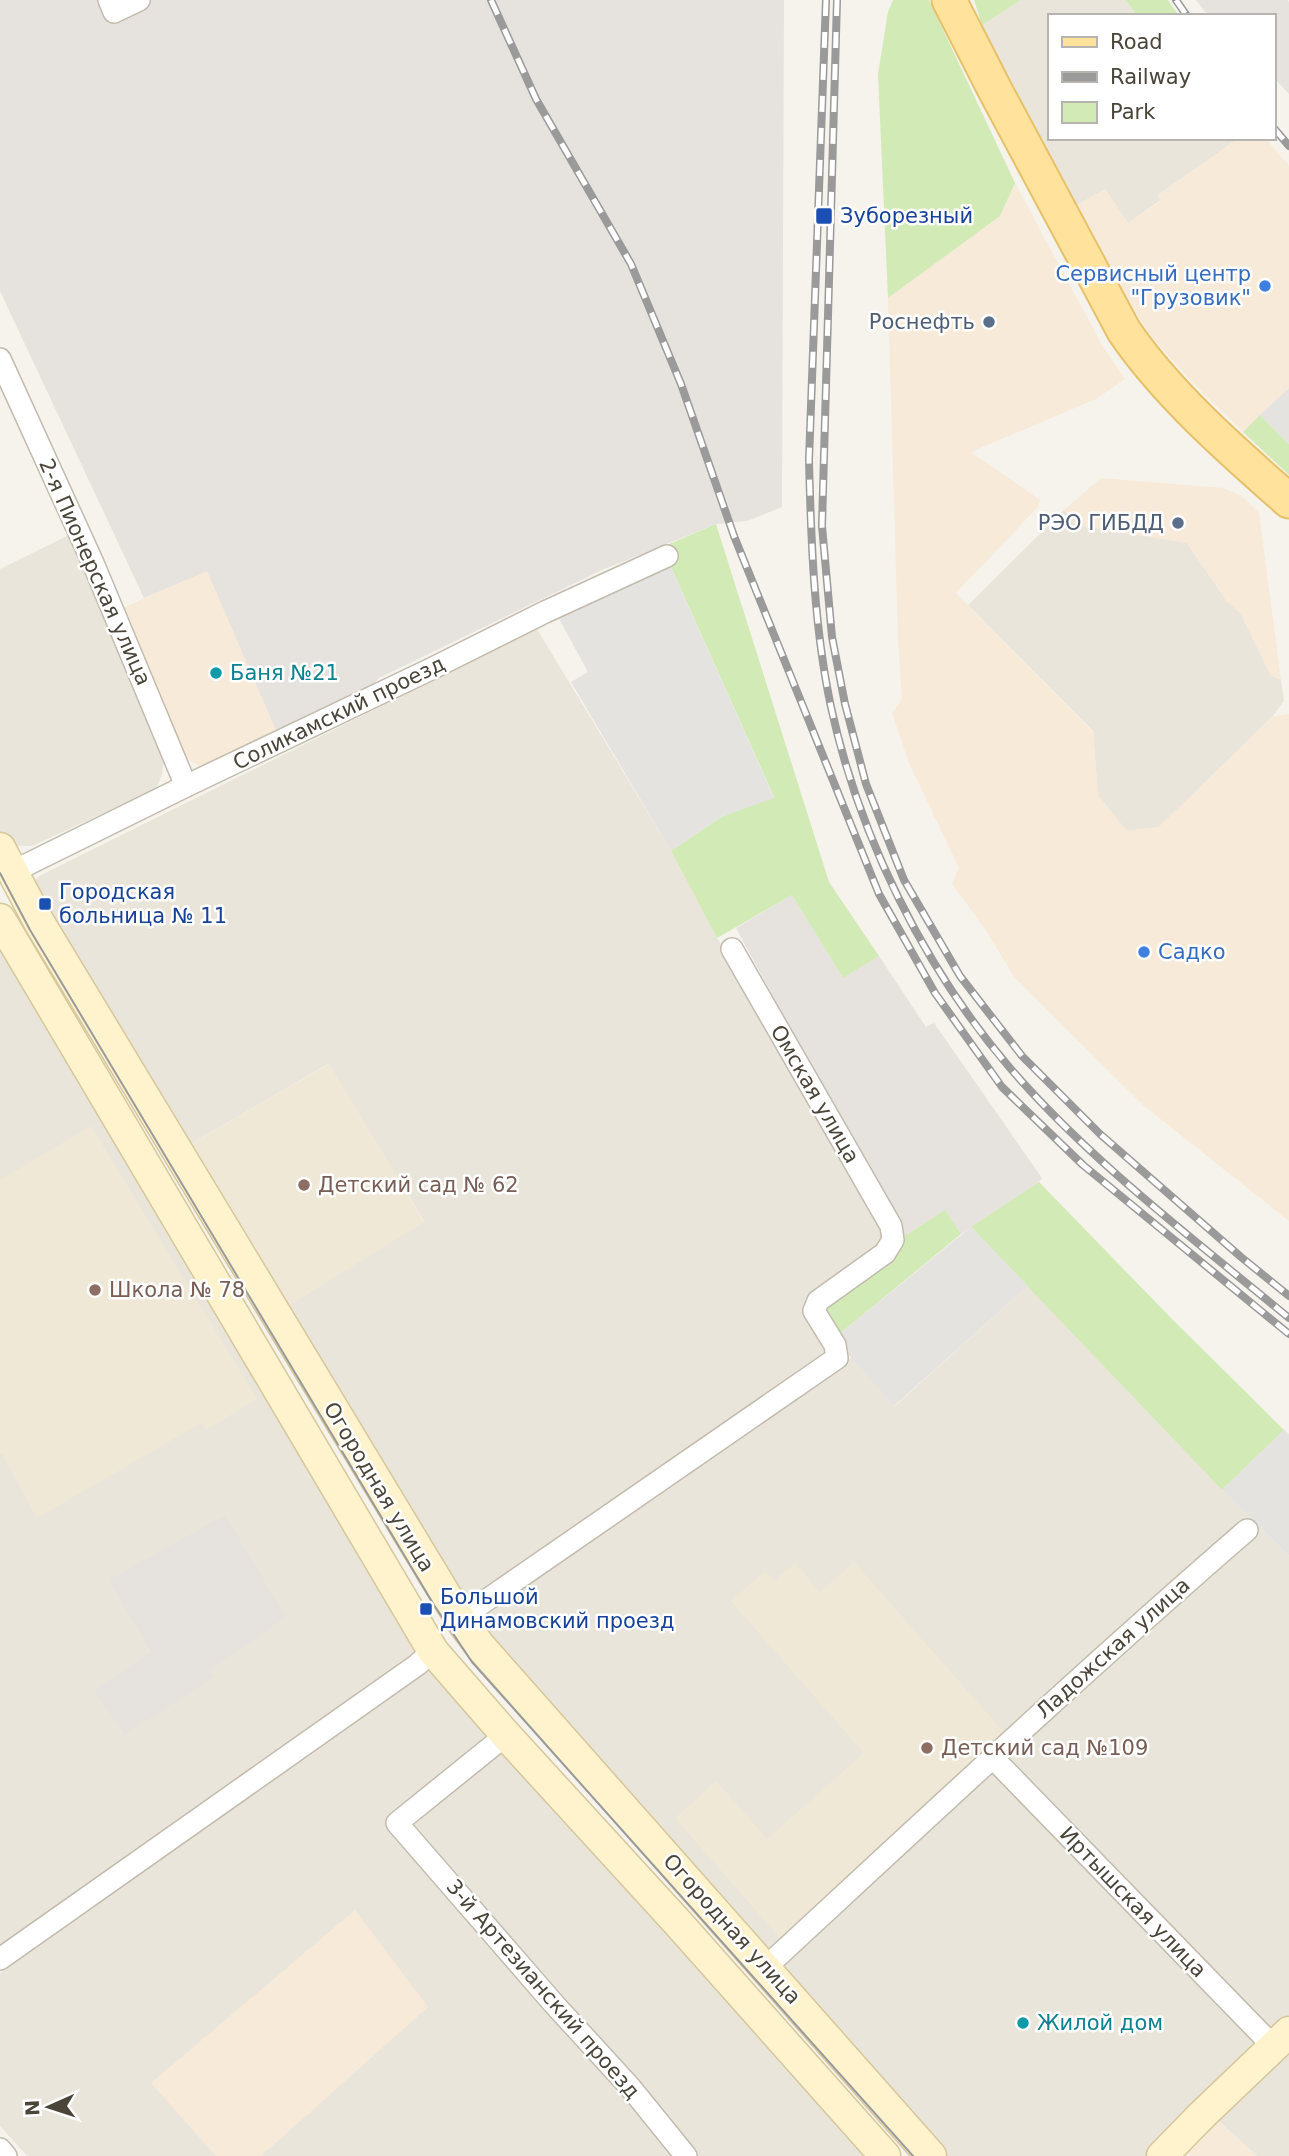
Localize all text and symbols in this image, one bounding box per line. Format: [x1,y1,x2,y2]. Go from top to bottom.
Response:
legend [1048,14,1275,140]
text: Road [1110,30,1163,54]
text: Railway [1110,65,1191,89]
text: Park [1110,100,1156,124]
place label: Зуборезный [840,204,973,228]
marker: Зуборезный [814,206,834,226]
place label: Сервисный центр "Грузовик" [1055,262,1251,310]
marker: Сервисный центр "Грузовик" [1257,278,1273,294]
place label: Роснефть [869,310,975,334]
marker: Роснефть [981,314,997,330]
street label: 2-я Пионерская улица [34,455,156,689]
place label: РЭО ГИБДД [1038,511,1164,535]
marker: РЭО ГИБДД [1170,515,1186,531]
street label: Соликамский проезд [229,651,449,775]
place label: Баня №21 [230,661,339,685]
marker: Баня №21 [208,665,224,681]
place label: Городская больница № 11 [59,880,227,928]
marker: Городская больница № 11 [37,896,53,912]
place label: Садко [1158,940,1226,964]
marker: Садко [1136,944,1152,960]
street label: Омская улица [766,1021,864,1167]
place label: Детский сад № 62 [318,1173,519,1197]
marker: Детский сад № 62 [296,1177,312,1193]
place label: Школа № 78 [109,1278,245,1302]
marker: Школа № 78 [87,1282,103,1298]
street label: Огородная улица [319,1398,439,1576]
street label: Ладожская улица [1031,1573,1195,1723]
place label: Большой Динамовский проезд [440,1585,674,1633]
marker: Большой Динамовский проезд [418,1601,434,1617]
place label: Детский сад №109 [941,1736,1148,1760]
marker: Детский сад №109 [919,1740,935,1756]
street label: Иртышская улица [1055,1822,1211,1982]
street label: Огородная улица [658,1849,806,2009]
street label: 3-й Артезианский проезд [441,1875,645,2103]
place label: Жилой дом [1037,2011,1163,2035]
marker: Жилой дом [1015,2015,1031,2031]
north arrow [14,2072,84,2142]
text: N [21,2099,43,2116]

